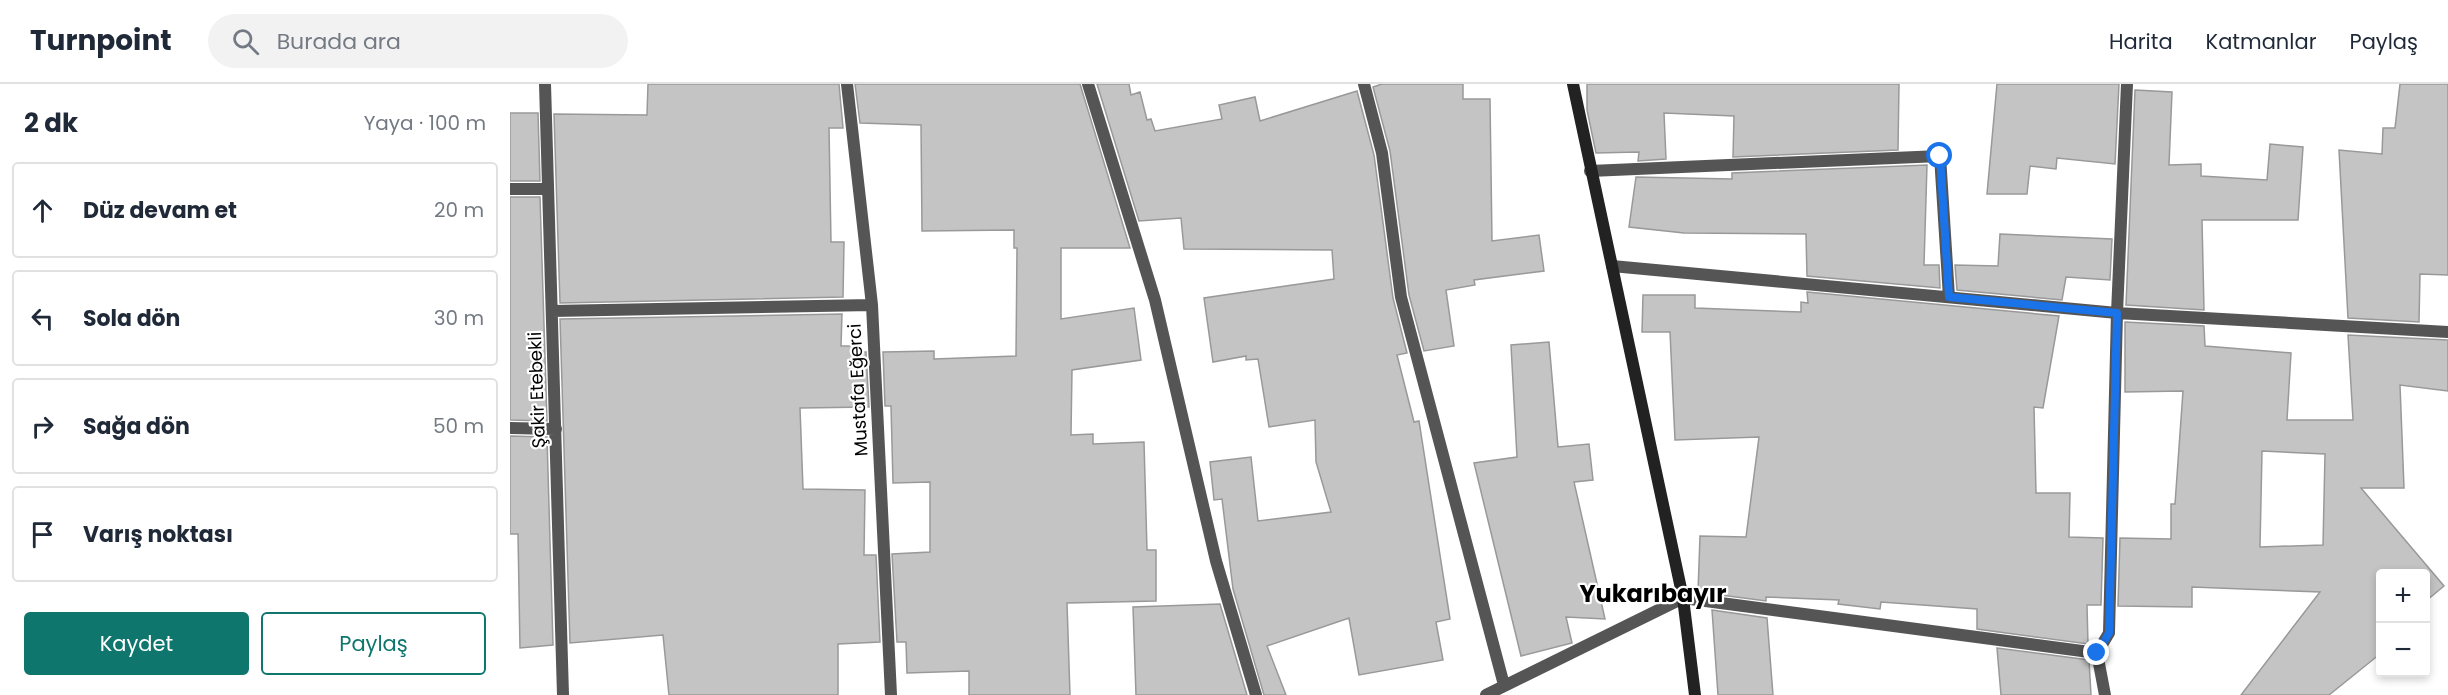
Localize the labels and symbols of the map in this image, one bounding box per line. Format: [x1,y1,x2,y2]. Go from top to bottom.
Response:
route start [1926,142,1952,168]
street label: Mustafa Eğerci [842,323,873,457]
street label: Şakir Etebekli [522,331,551,449]
district label: Yukarıbayır [1579,577,1727,610]
route end [2083,639,2109,665]

